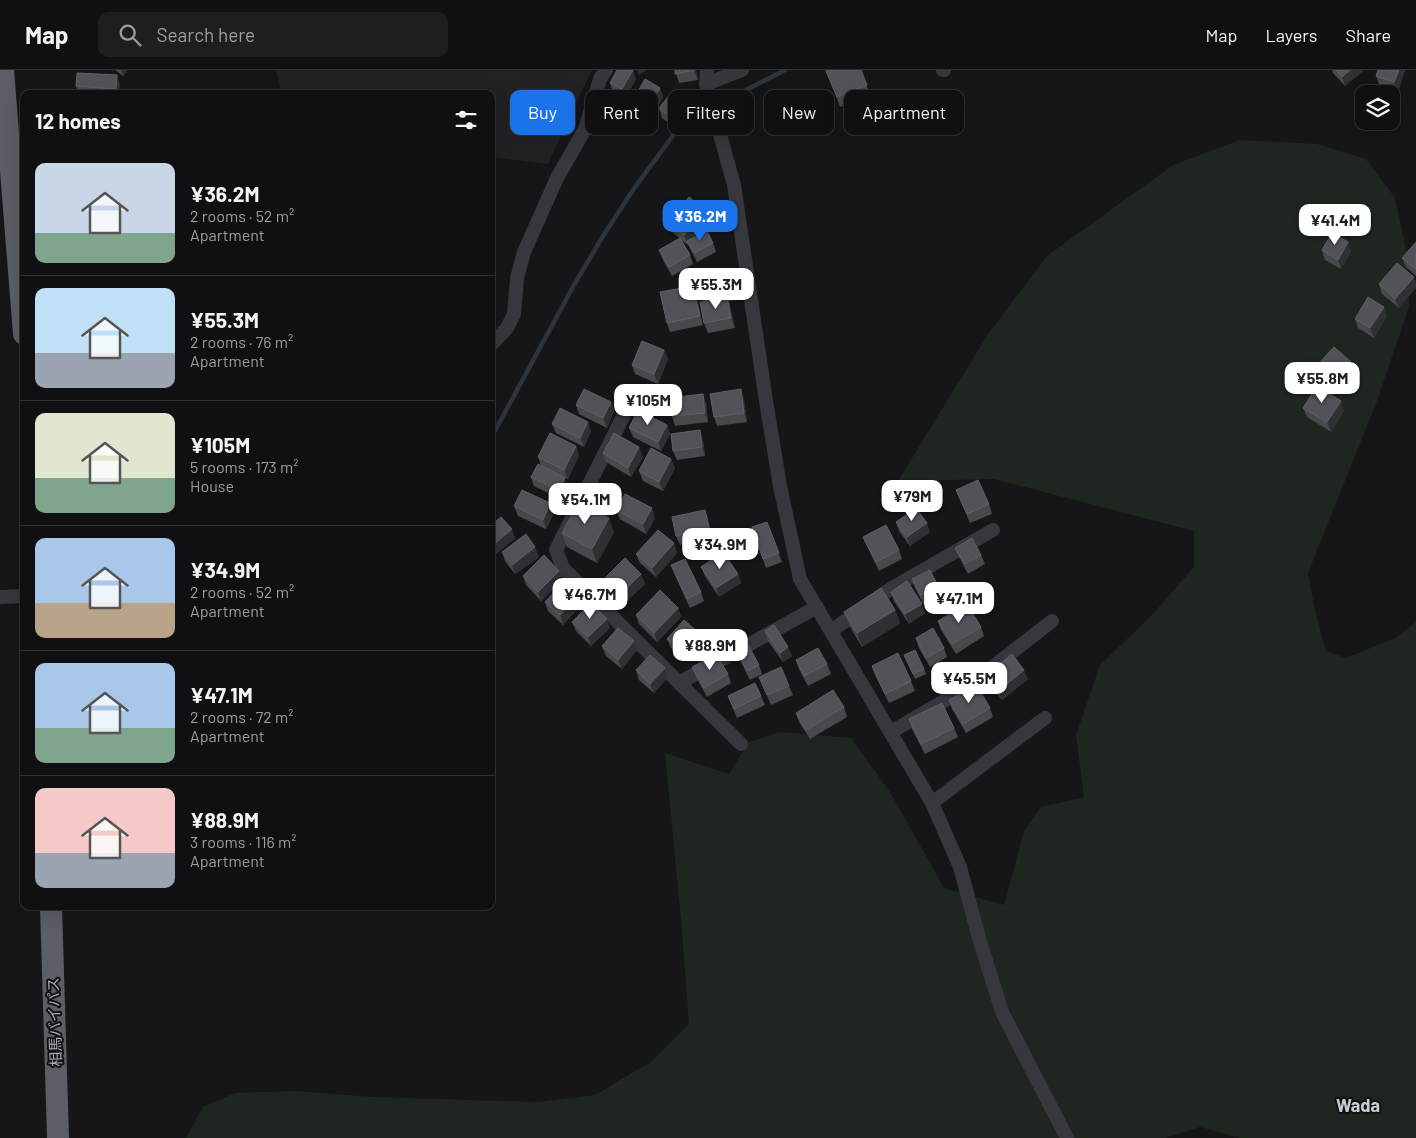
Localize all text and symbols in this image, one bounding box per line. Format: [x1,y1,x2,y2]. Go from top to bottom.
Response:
search box [98,12,448,57]
text: Map [25,20,68,49]
icon: search [116,21,144,49]
text: Search here [156,23,255,46]
text: Map [1205,24,1237,46]
text: Layers [1265,24,1318,46]
text: Share [1346,24,1391,46]
map controls [1355,85,1400,130]
button: layers [1355,85,1400,130]
chip: Buy [510,90,575,135]
chip: Rent [585,90,658,135]
chip: Filters [668,90,754,135]
chip: New [764,90,834,135]
chip: Apartment [844,90,964,135]
icon: filters [452,106,480,134]
text: 12 homes [35,108,121,133]
text: ¥36.2M [190,181,259,206]
icon: home [75,183,135,243]
pin: ¥36.2M [659,200,741,242]
pin: ¥41.4M [1294,204,1376,246]
text: 2 rooms · 52 m² [190,206,294,225]
text: ¥36.2M [674,206,726,225]
text: ¥41.4M [1310,210,1360,229]
text: Apartment [190,225,265,244]
pin: ¥55.3M [675,268,757,310]
text: ¥55.3M [690,274,742,293]
text: ¥55.3M [190,307,259,332]
icon: home [75,308,135,368]
text: 2 rooms · 76 m² [190,332,293,351]
text: Apartment [190,351,265,370]
pin: ¥55.8M [1281,362,1363,404]
text: ¥55.8M [1296,368,1348,387]
pin: ¥105M [613,384,683,426]
text: ¥105M [625,390,671,409]
text: ¥105M [190,432,250,457]
icon: home [75,433,135,493]
text: 5 rooms · 173 m² [190,457,298,476]
text: House [190,476,234,495]
pin: ¥79M [882,480,942,522]
pin: ¥54.1M [544,482,626,525]
text: ¥79M [893,486,931,505]
text: ¥54.1M [560,489,610,508]
pin: ¥34.9M [679,528,761,570]
text: ¥34.9M [693,534,747,553]
text: ¥34.9M [190,557,260,582]
icon: home [75,558,135,618]
pin: ¥46.7M [549,578,631,620]
text: 2 rooms · 52 m² [190,582,294,601]
pin: ¥47.1M [918,582,1000,624]
text: ¥46.7M [564,584,616,603]
text: ¥47.1M [935,588,983,607]
text: Apartment [190,601,265,620]
pin: ¥88.9M [669,628,751,671]
text: ¥88.9M [684,635,736,654]
pin: ¥45.5M [928,662,1010,704]
text: ¥45.5M [942,668,996,687]
text: ¥47.1M [190,682,253,707]
icon: home [75,683,135,743]
text: 2 rooms · 72 m² [190,707,293,726]
text: Apartment [190,726,265,745]
text: ¥88.9M [190,807,259,832]
icon: home [75,808,135,868]
text: 3 rooms · 116 m² [190,832,296,851]
text: Apartment [190,851,265,870]
street label: 相馬バイパス [43,977,65,1067]
district label: Wada [1336,1094,1380,1116]

